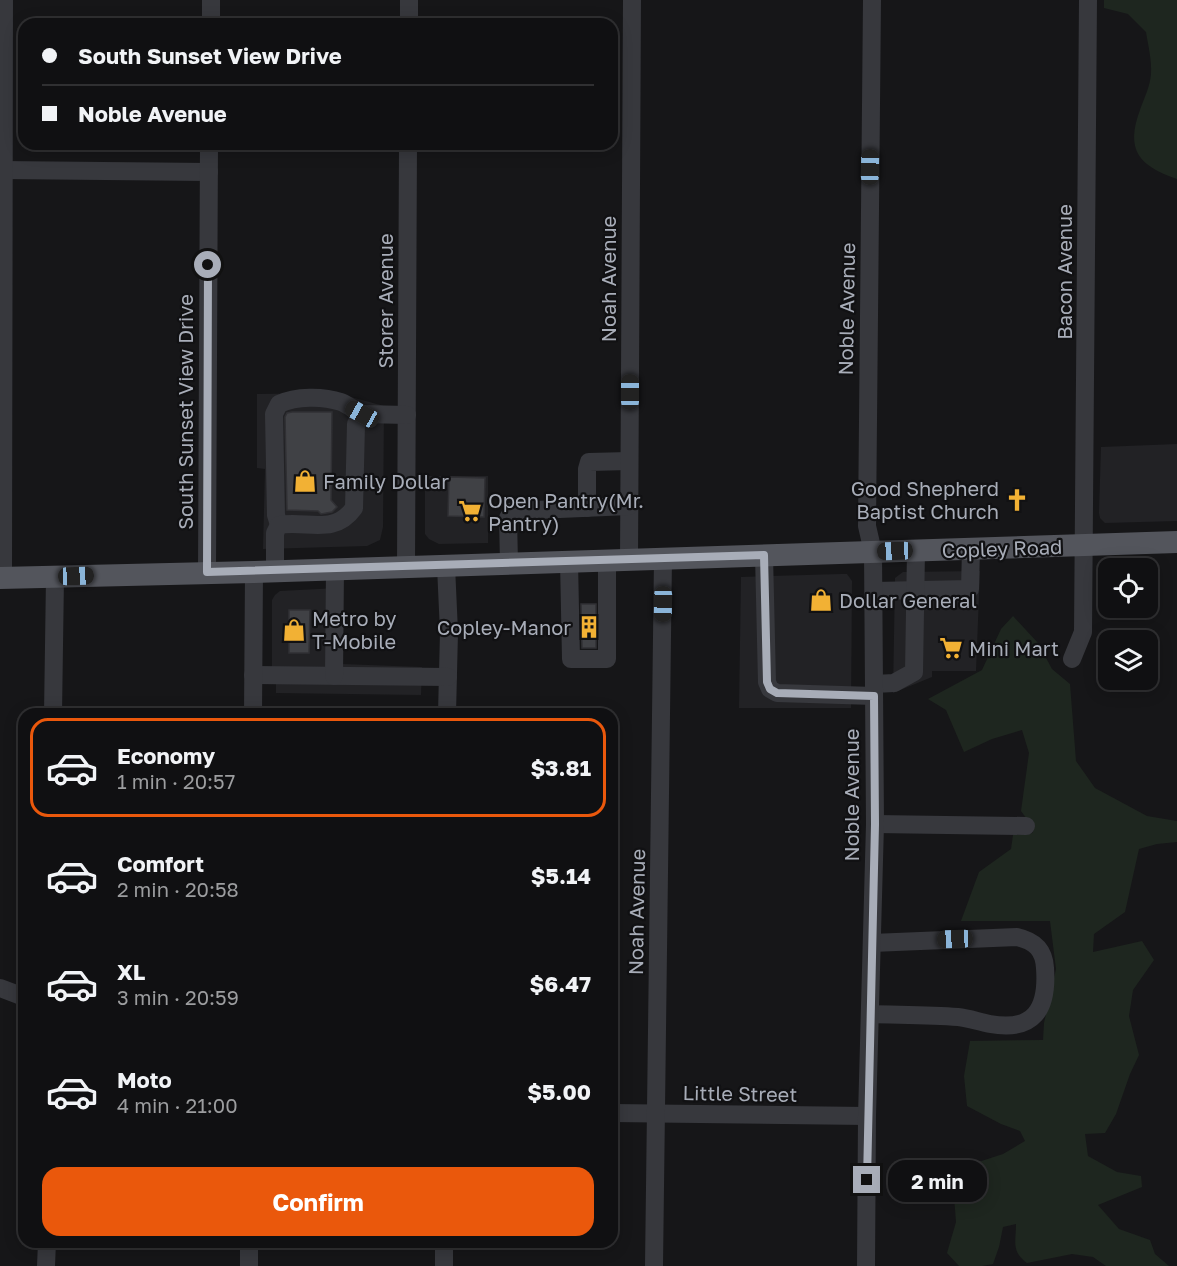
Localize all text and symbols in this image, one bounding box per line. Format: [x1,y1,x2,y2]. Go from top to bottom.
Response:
text: South Sunset View Drive [78,42,342,69]
text: Noble Avenue [78,100,227,127]
car [861,149,879,185]
street label: Bacon Avenue [1052,204,1076,340]
street label: Noah Avenue [596,216,620,342]
street label: Storer Avenue [373,234,397,369]
street label: Noble Avenue [833,242,859,376]
route start [194,251,221,278]
street label: South Sunset View Drive [173,294,197,530]
car [621,374,639,410]
car [342,397,382,431]
shop icon: Family Dollar [292,468,318,494]
place label: Family Dollar [323,469,449,493]
place label: Good Shepherd Baptist Church [851,476,999,523]
church icon: Good Shepherd Baptist Church [1004,487,1030,513]
place label: Open Pantry(Mr. Pantry) [488,488,644,535]
supermarket icon: Open Pantry(Mr. Pantry) [457,498,483,524]
street label: Copley Road [941,534,1063,562]
car [877,541,913,561]
map controls [1098,558,1158,690]
button: locate [1098,558,1158,618]
car [58,566,94,586]
car [654,586,672,622]
shop icon: Dollar General [808,587,834,613]
place label: Dollar General [839,588,977,612]
place label: Metro by T-Mobile [312,606,397,653]
building icon: Copley-Manor [576,614,602,640]
place label: Copley-Manor [437,615,571,639]
shop icon: Metro by T-Mobile [281,617,307,643]
button: layers [1098,630,1158,690]
supermarket icon: Mini Mart [938,635,964,661]
place label: Mini Mart [969,636,1059,660]
street label: Noble Avenue [839,729,863,861]
icon: car [45,741,99,795]
text: Economy [117,742,215,769]
text: $3.81 [530,754,591,781]
text: 1 min · 20:57 [117,769,235,793]
icon: car [45,849,99,903]
street label: Noah Avenue [623,849,649,975]
text: Comfort [117,850,204,877]
text: $5.14 [531,862,591,889]
text: 2 min · 20:58 [117,877,239,901]
car [937,929,973,949]
icon: car [45,957,99,1011]
text: XL [117,958,145,985]
text: $6.47 [530,970,591,997]
text: 3 min · 20:59 [117,985,239,1009]
icon: car [45,1065,99,1119]
text: Moto [117,1066,172,1093]
text: $5.00 [527,1078,591,1105]
street label: Little Street [683,1080,797,1106]
text: 4 min · 21:00 [117,1093,238,1117]
callout: 2 min [888,1159,987,1201]
route end [853,1166,880,1193]
button: Confirm [42,1167,594,1236]
text: 2 min [911,1169,964,1193]

